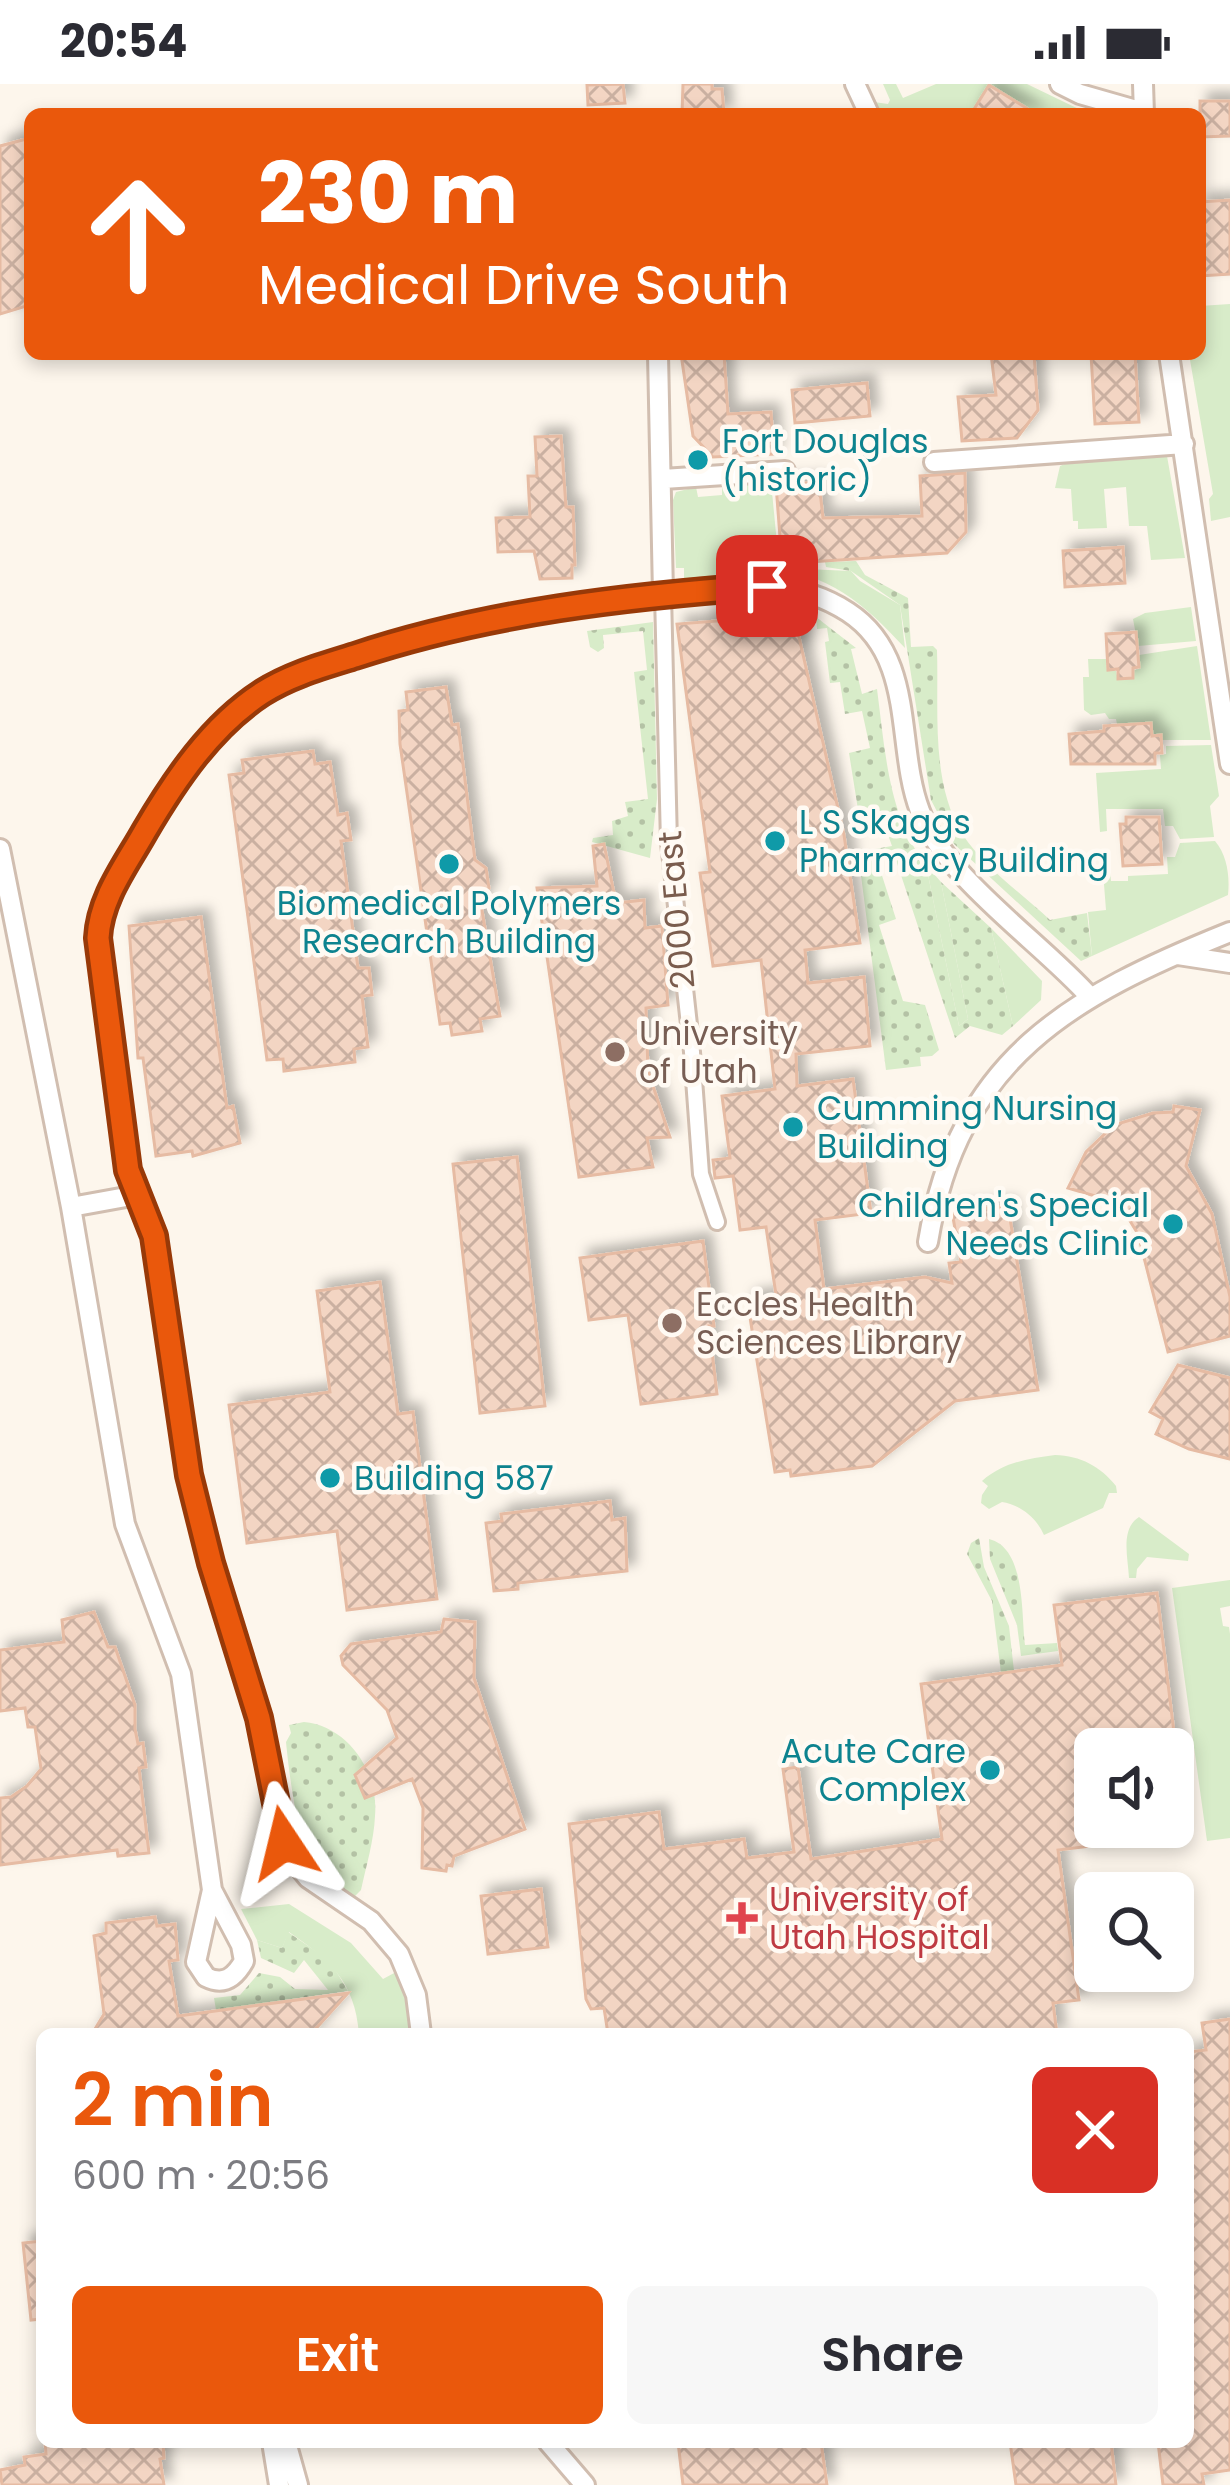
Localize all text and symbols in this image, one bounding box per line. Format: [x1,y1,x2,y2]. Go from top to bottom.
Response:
text: 20:54 [60,10,188,73]
text: 230 m [258,135,518,252]
icon: ahead [60,156,216,312]
text: Medical Drive South [258,247,790,323]
place label: Fort Douglas (historic) [722,418,928,503]
marker: Fort Douglas (historic) [685,447,711,473]
pin [716,535,818,637]
icon: arrive [734,553,800,619]
place label: L S Skaggs Pharmacy Building [799,799,1109,884]
marker: L S Skaggs Pharmacy Building [762,828,788,854]
street label: 2000 East [646,829,707,991]
marker: Biomedical Polymers Research Building [436,851,462,877]
place label: Biomedical Polymers Research Building [277,880,621,965]
place label: University of Utah [639,1010,798,1095]
marker: University of Utah [602,1039,628,1065]
place label: Cumming Nursing Building [817,1085,1117,1170]
marker: Cumming Nursing Building [780,1114,806,1140]
place label: Children's Special Needs Clinic [858,1182,1149,1267]
marker: Children's Special Needs Clinic [1160,1211,1186,1237]
place label: Eccles Health Sciences Library [696,1281,962,1366]
marker: Eccles Health Sciences Library [659,1310,685,1336]
place label: Building 587 [354,1455,554,1502]
marker: Building 587 [317,1465,343,1491]
place label: Acute Care Complex [781,1728,966,1813]
map controls [1074,1728,1194,1992]
button: sound [1074,1728,1194,1848]
marker: Acute Care Complex [977,1757,1003,1783]
position arrow [221,1780,347,1906]
button: search [1074,1872,1194,1992]
place label: University of Utah Hospital [769,1876,990,1961]
marker: University of Utah Hospital [726,1902,758,1934]
text: 2 min [72,2050,274,2151]
button: close [1032,2067,1158,2193]
text: 600 m · 20:56 [72,2148,330,2203]
button: Exit [72,2286,603,2424]
button: Share [627,2286,1158,2424]

